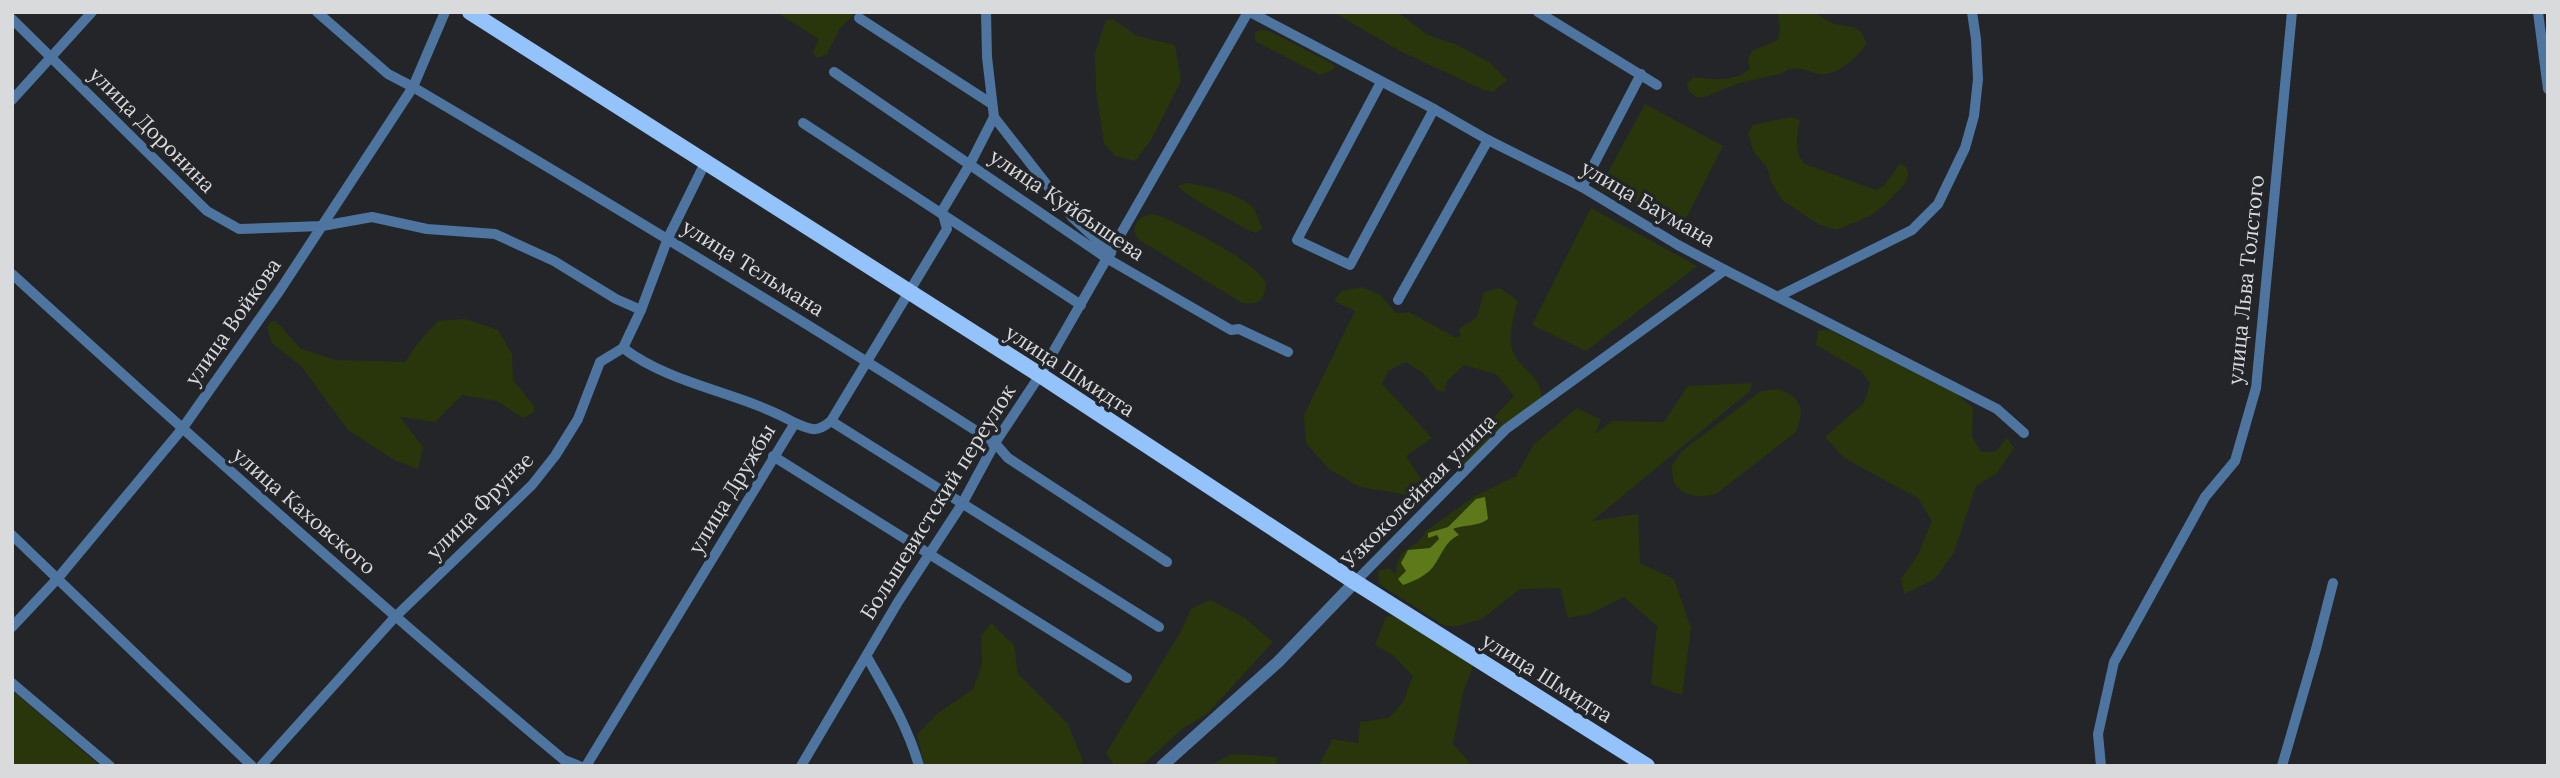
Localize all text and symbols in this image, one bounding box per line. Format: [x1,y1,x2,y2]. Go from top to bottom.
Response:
street label: улица Доронина [84,61,221,199]
street label: улица Куйбышева [984,143,1150,267]
street label: улица Баумана [1576,154,1720,253]
street label: улица Льва Толстого [2221,174,2270,386]
street label: улица Тельмана [677,213,830,322]
street label: улица Войкова [179,253,287,391]
street label: улица Шмидта [1000,319,1140,423]
street label: Большевистский переулок [854,378,1022,624]
street label: Узкоколейная улица [1335,408,1502,574]
street label: улица Дружбы [682,419,781,559]
street label: улица Каховского [227,441,382,580]
street label: улица Фрунзе [420,446,539,565]
street label: улица Шмидта [1477,627,1618,729]

